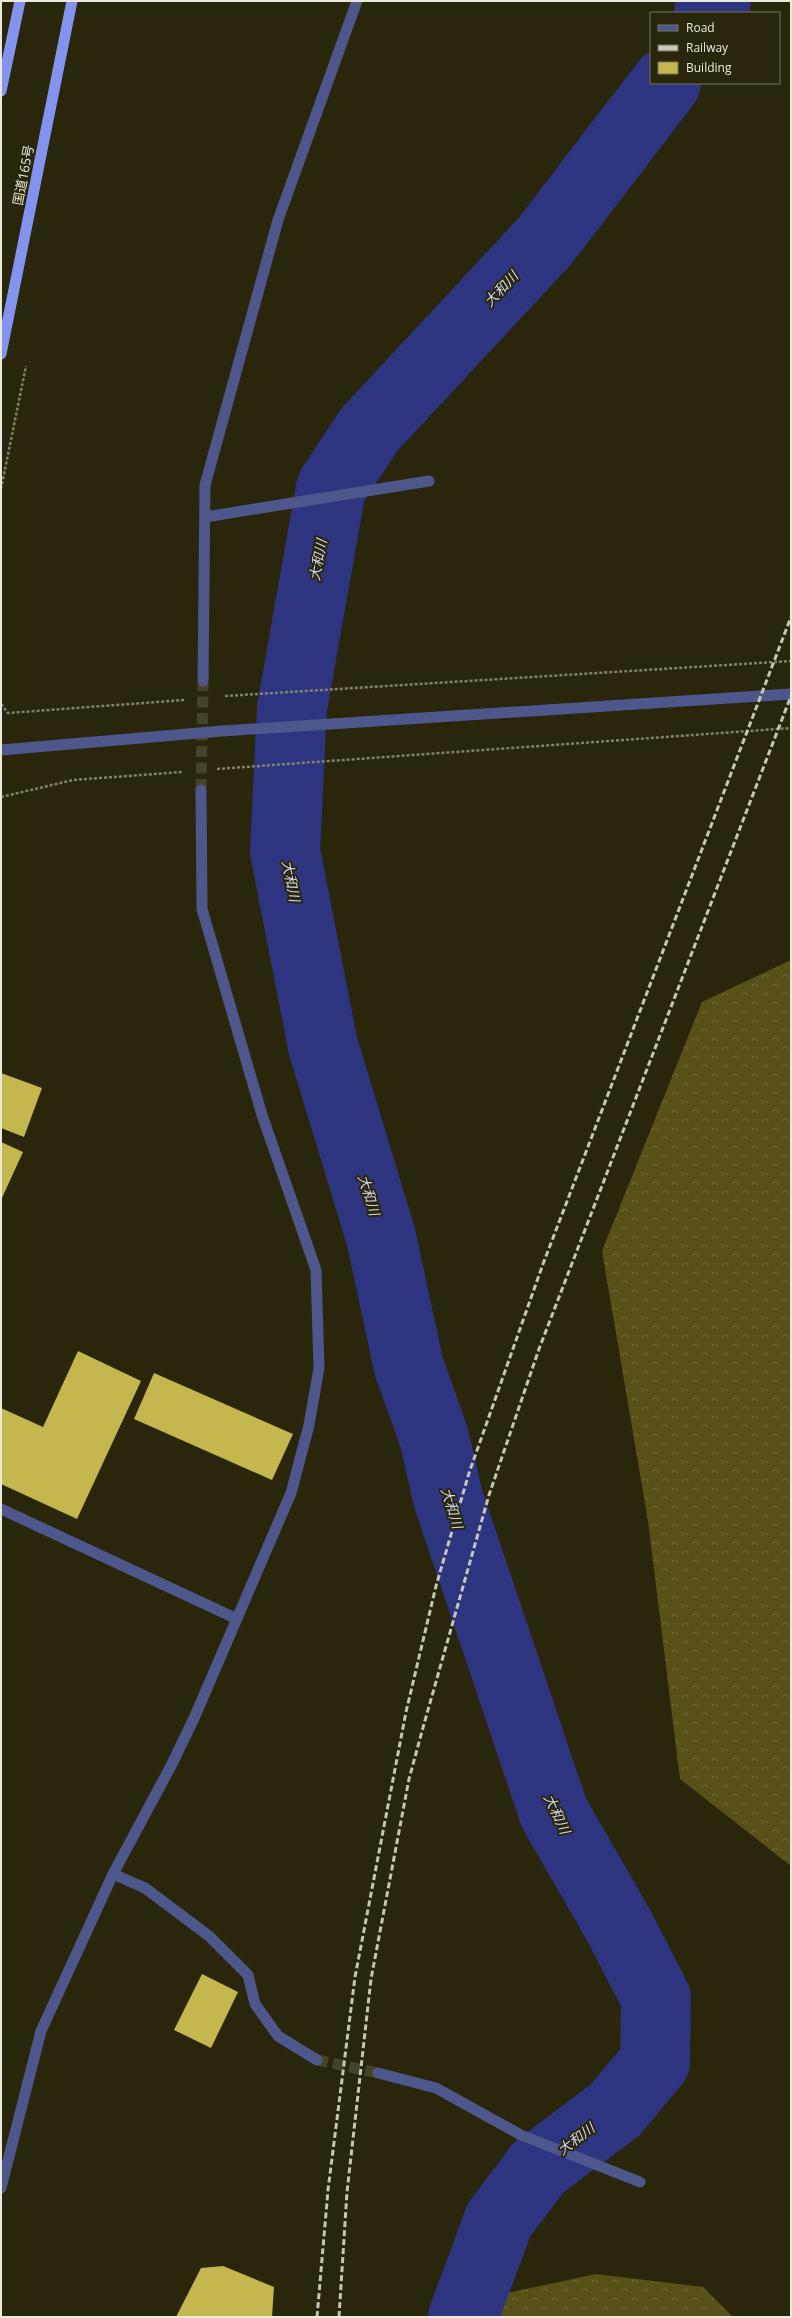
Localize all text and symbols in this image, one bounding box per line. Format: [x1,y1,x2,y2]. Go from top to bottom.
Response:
legend [650,12,780,84]
text: Road [686,19,715,36]
text: Railway [686,39,729,56]
text: Building [686,59,732,76]
street label: 国道165号 [8,143,38,207]
water label: 大和川 [479,265,523,310]
water label: 大和川 [305,536,331,582]
water label: 大和川 [278,858,305,905]
water label: 大和川 [354,1172,385,1220]
water label: 大和川 [437,1485,468,1533]
water label: 大和川 [540,1791,576,1839]
water label: 大和川 [553,2117,600,2159]

